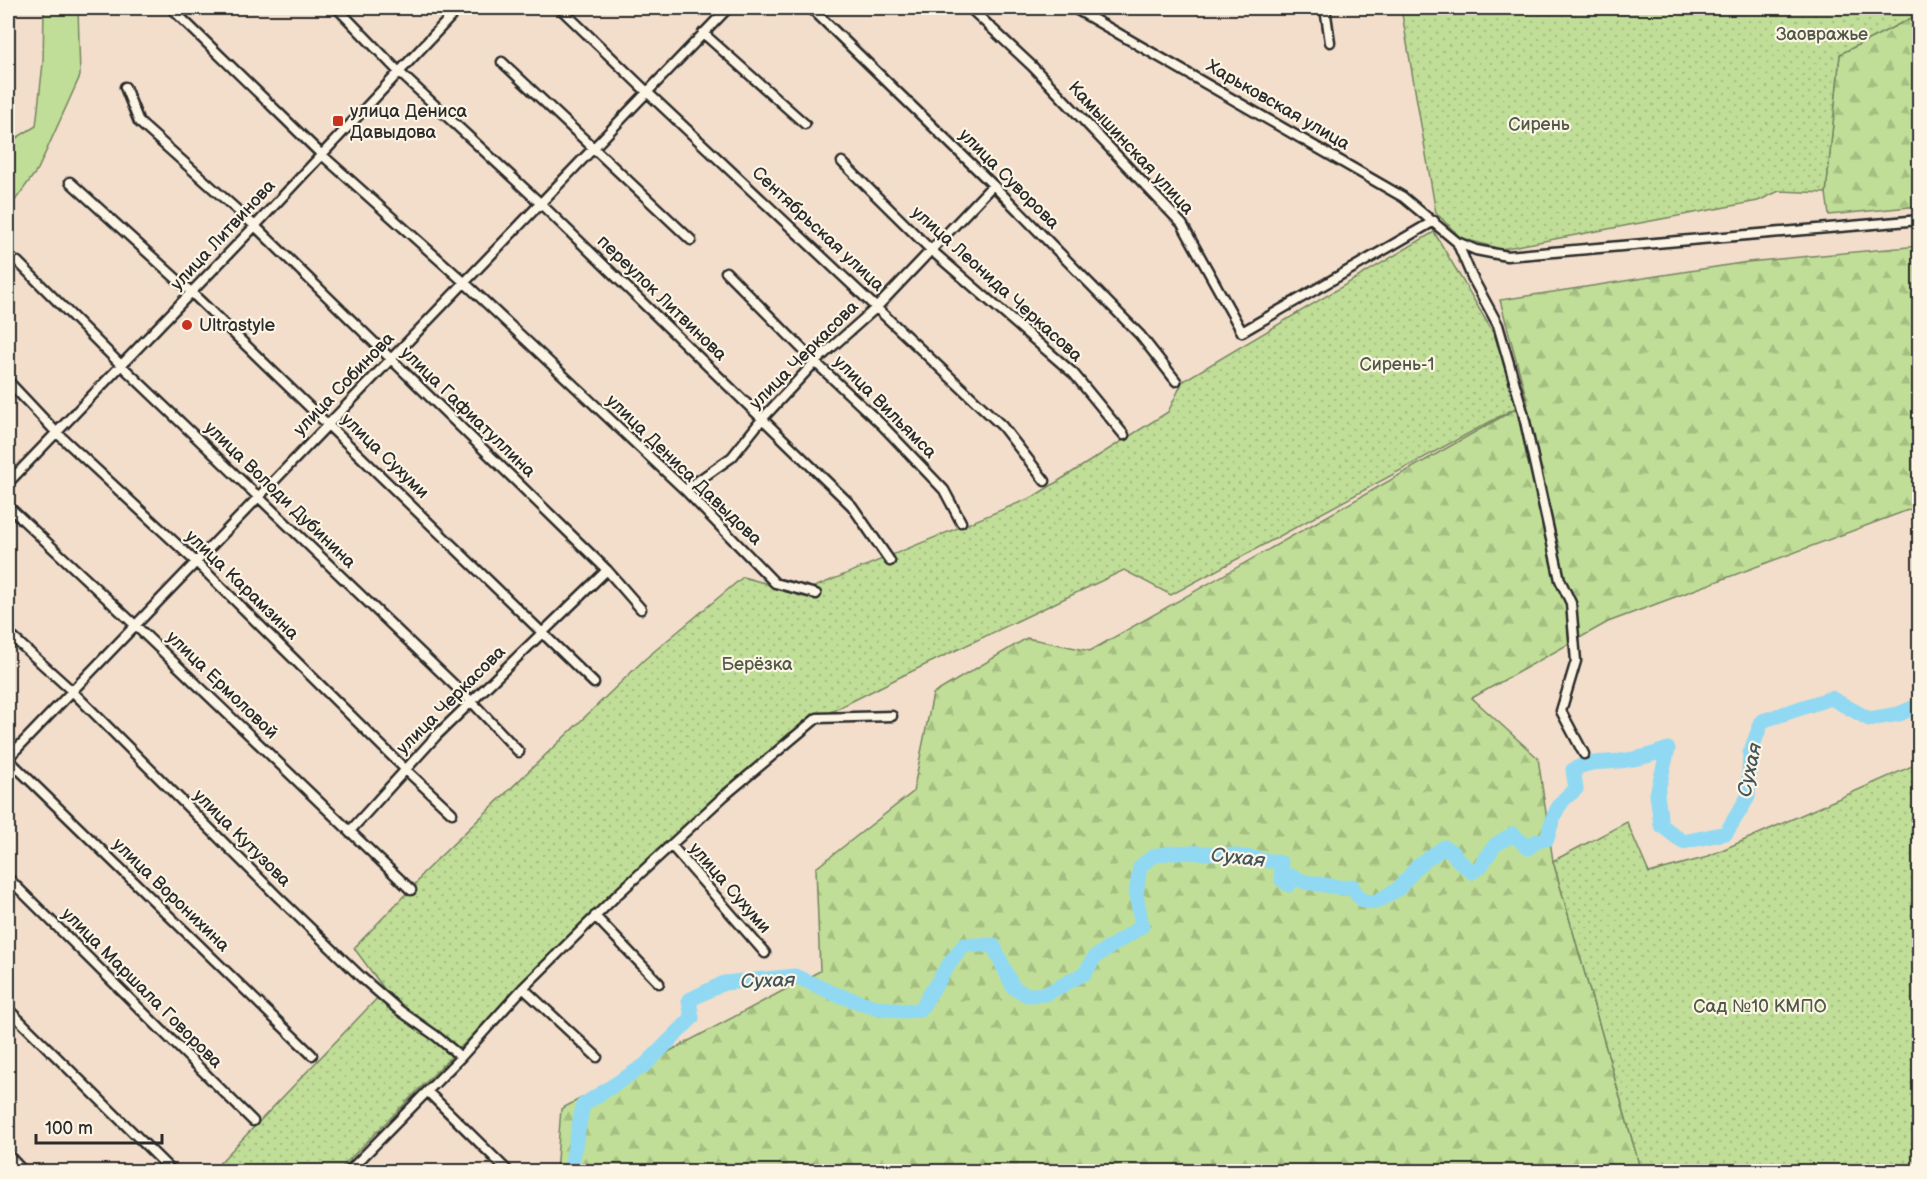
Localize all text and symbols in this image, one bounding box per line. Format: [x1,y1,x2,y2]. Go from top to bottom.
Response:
park label: Заовражье [1776,24,1868,45]
street label: Харьковская улица [1203,55,1354,155]
street label: Камышинская улица [1064,77,1198,219]
place label: улица Дениса Давыдова [350,101,468,143]
marker: улица Дениса Давыдова [331,114,345,128]
park label: Сирень [1508,114,1570,135]
street label: улица Суворова [954,124,1064,234]
street label: Сентябрьская улица [748,162,889,296]
street label: улица Литвинова [166,175,280,295]
street label: улица Леонида Черкасова [907,202,1087,366]
street label: переулок Литвинова [593,231,731,366]
street label: улица Черкасова [745,296,863,414]
place label: Ultrastyle [199,315,276,336]
marker: Ultrastyle [180,318,194,332]
street label: улица Собинова [289,328,399,440]
street label: улица Гафиатуллина [396,342,540,482]
street label: улица Вильямса [829,351,941,463]
park label: Сирень-1 [1359,354,1435,375]
street label: улица Дениса Давыдова [602,390,766,550]
street label: улица Сухуми [337,409,433,503]
street label: улица Володи Дубинина [200,417,360,573]
street label: улица Карамзина [181,526,303,645]
street label: улица Ермоловой [162,627,282,743]
street label: улица Черкасова [392,641,510,759]
park label: Берёзка [721,654,793,675]
water label: Сухая [1733,741,1767,799]
street label: улица Кутузова [189,785,295,891]
street label: улица Воронихина [108,834,234,956]
street label: улица Сухуми [685,838,775,938]
water label: Сухая [1210,843,1266,873]
street label: улица Маршала Говорова [57,903,227,1073]
water label: Сухая [740,968,796,994]
park label: Сад №10 КМПО [1693,996,1827,1017]
scale bar [36,1107,162,1145]
text: 100 m [45,1118,93,1139]

